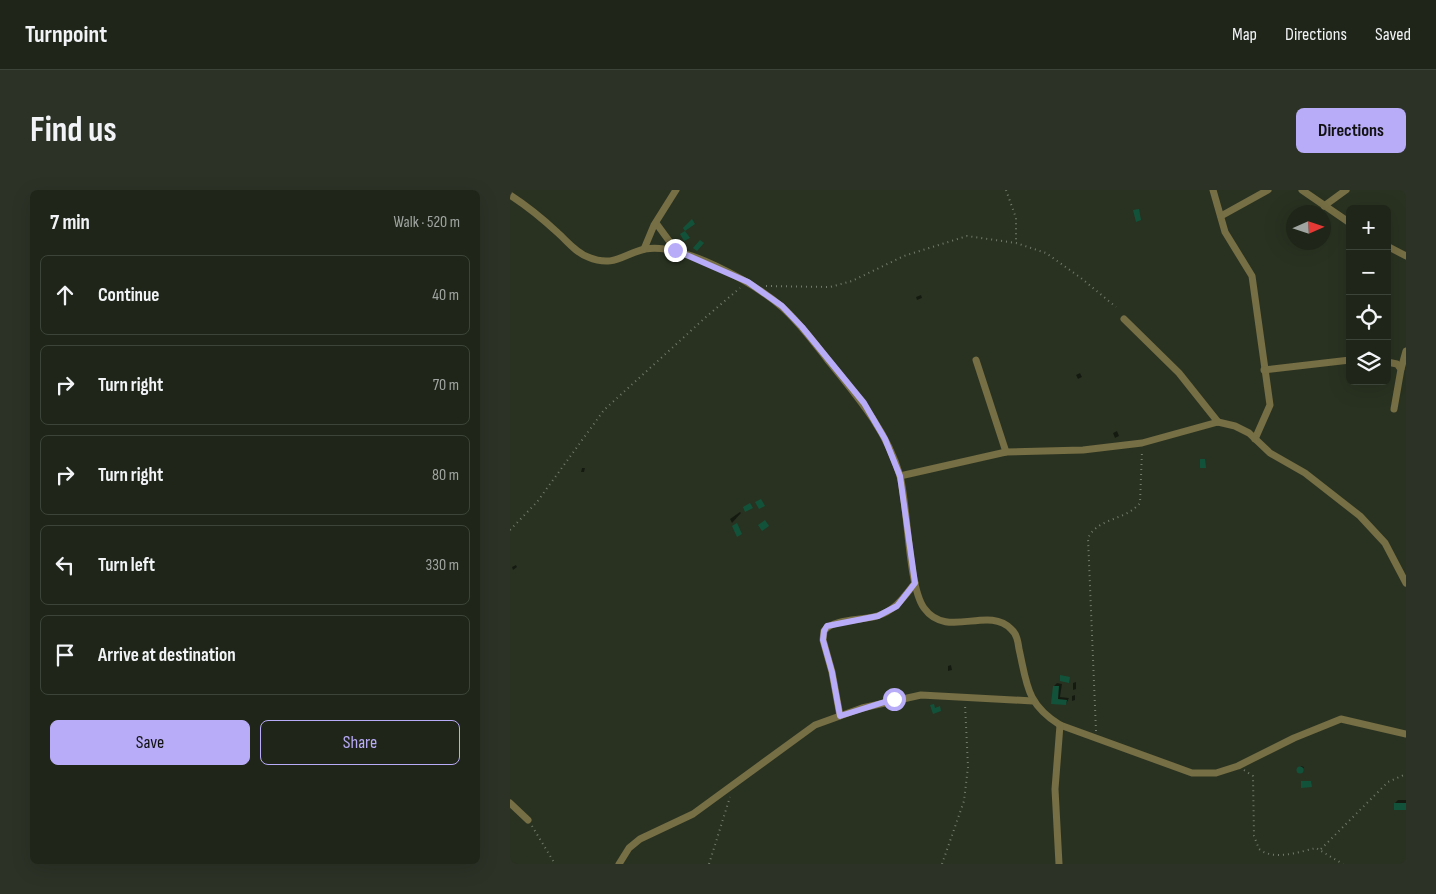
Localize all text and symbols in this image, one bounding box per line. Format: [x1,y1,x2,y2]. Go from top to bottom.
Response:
text: Turnpoint [25,20,107,49]
text: Map [1232,24,1257,45]
text: Directions [1285,24,1347,45]
text: Saved [1375,24,1411,45]
button: Directions [1296,108,1406,153]
text: Find us [30,109,117,152]
north arrow [1286,205,1331,250]
map controls [1346,205,1391,385]
button: + [1346,205,1391,250]
text: 7 min [50,210,90,235]
text: Walk · 520 m [394,213,460,232]
route end [664,239,687,262]
button: − [1346,250,1391,295]
icon: ahead [51,281,79,309]
text: Continue [98,284,159,307]
text: 40 m [432,286,459,305]
button: locate [1346,295,1391,340]
button: layers [1346,340,1391,385]
icon: right [51,371,79,399]
text: Turn right [98,374,163,397]
text: 70 m [433,376,459,395]
icon: right [51,461,79,489]
text: Turn right [98,464,163,487]
text: 80 m [432,466,459,485]
icon: left [51,551,79,579]
text: Turn left [98,554,155,577]
text: 330 m [426,556,459,575]
icon: arrive [51,641,79,669]
text: Arrive at destination [98,644,236,667]
route start [883,688,906,711]
button: Save [50,720,250,765]
button: Share [260,720,460,765]

